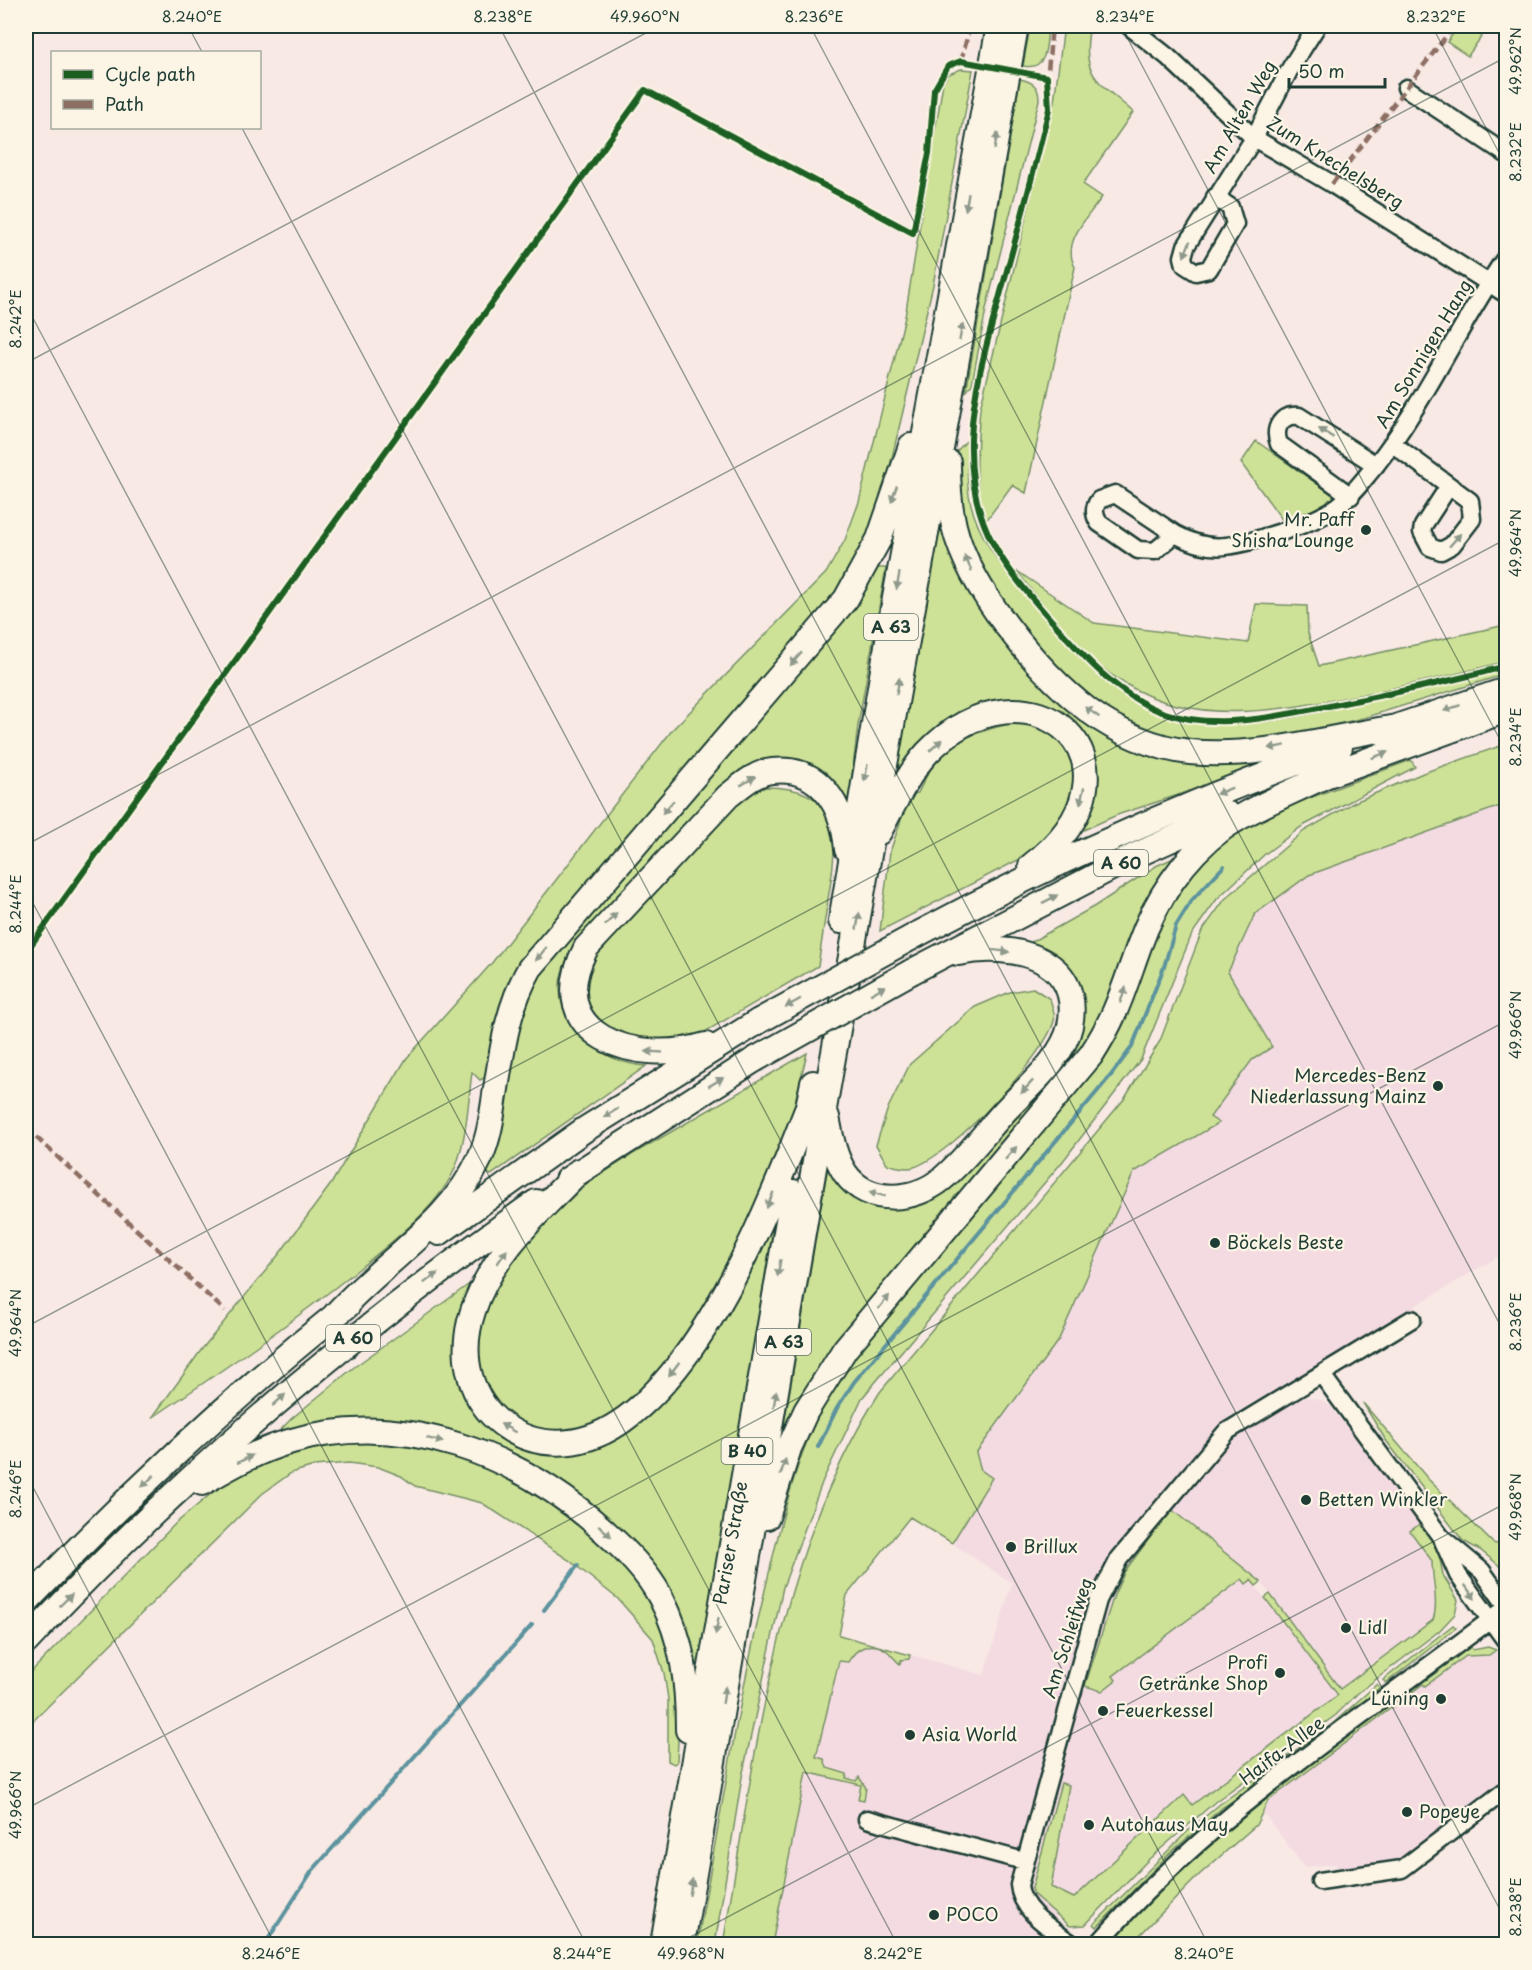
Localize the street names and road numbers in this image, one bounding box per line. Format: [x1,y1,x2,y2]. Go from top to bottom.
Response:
street label: Am Alten Weg [1195,55,1282,178]
street label: Zum Knechelsberg [1262,109,1409,215]
street label: Am Sonnigen Hang [1368,274,1478,433]
road number: A 63 [864,614,918,640]
road number: A 60 [1094,850,1148,876]
road number: A 60 [326,1325,380,1351]
road number: A 63 [757,1329,811,1355]
road number: B 40 [722,1438,772,1464]
street label: Pariser Straße [705,1479,754,1607]
street label: Am Schleifweg [1034,1574,1099,1701]
street label: Haifa-Allee [1233,1709,1330,1791]

